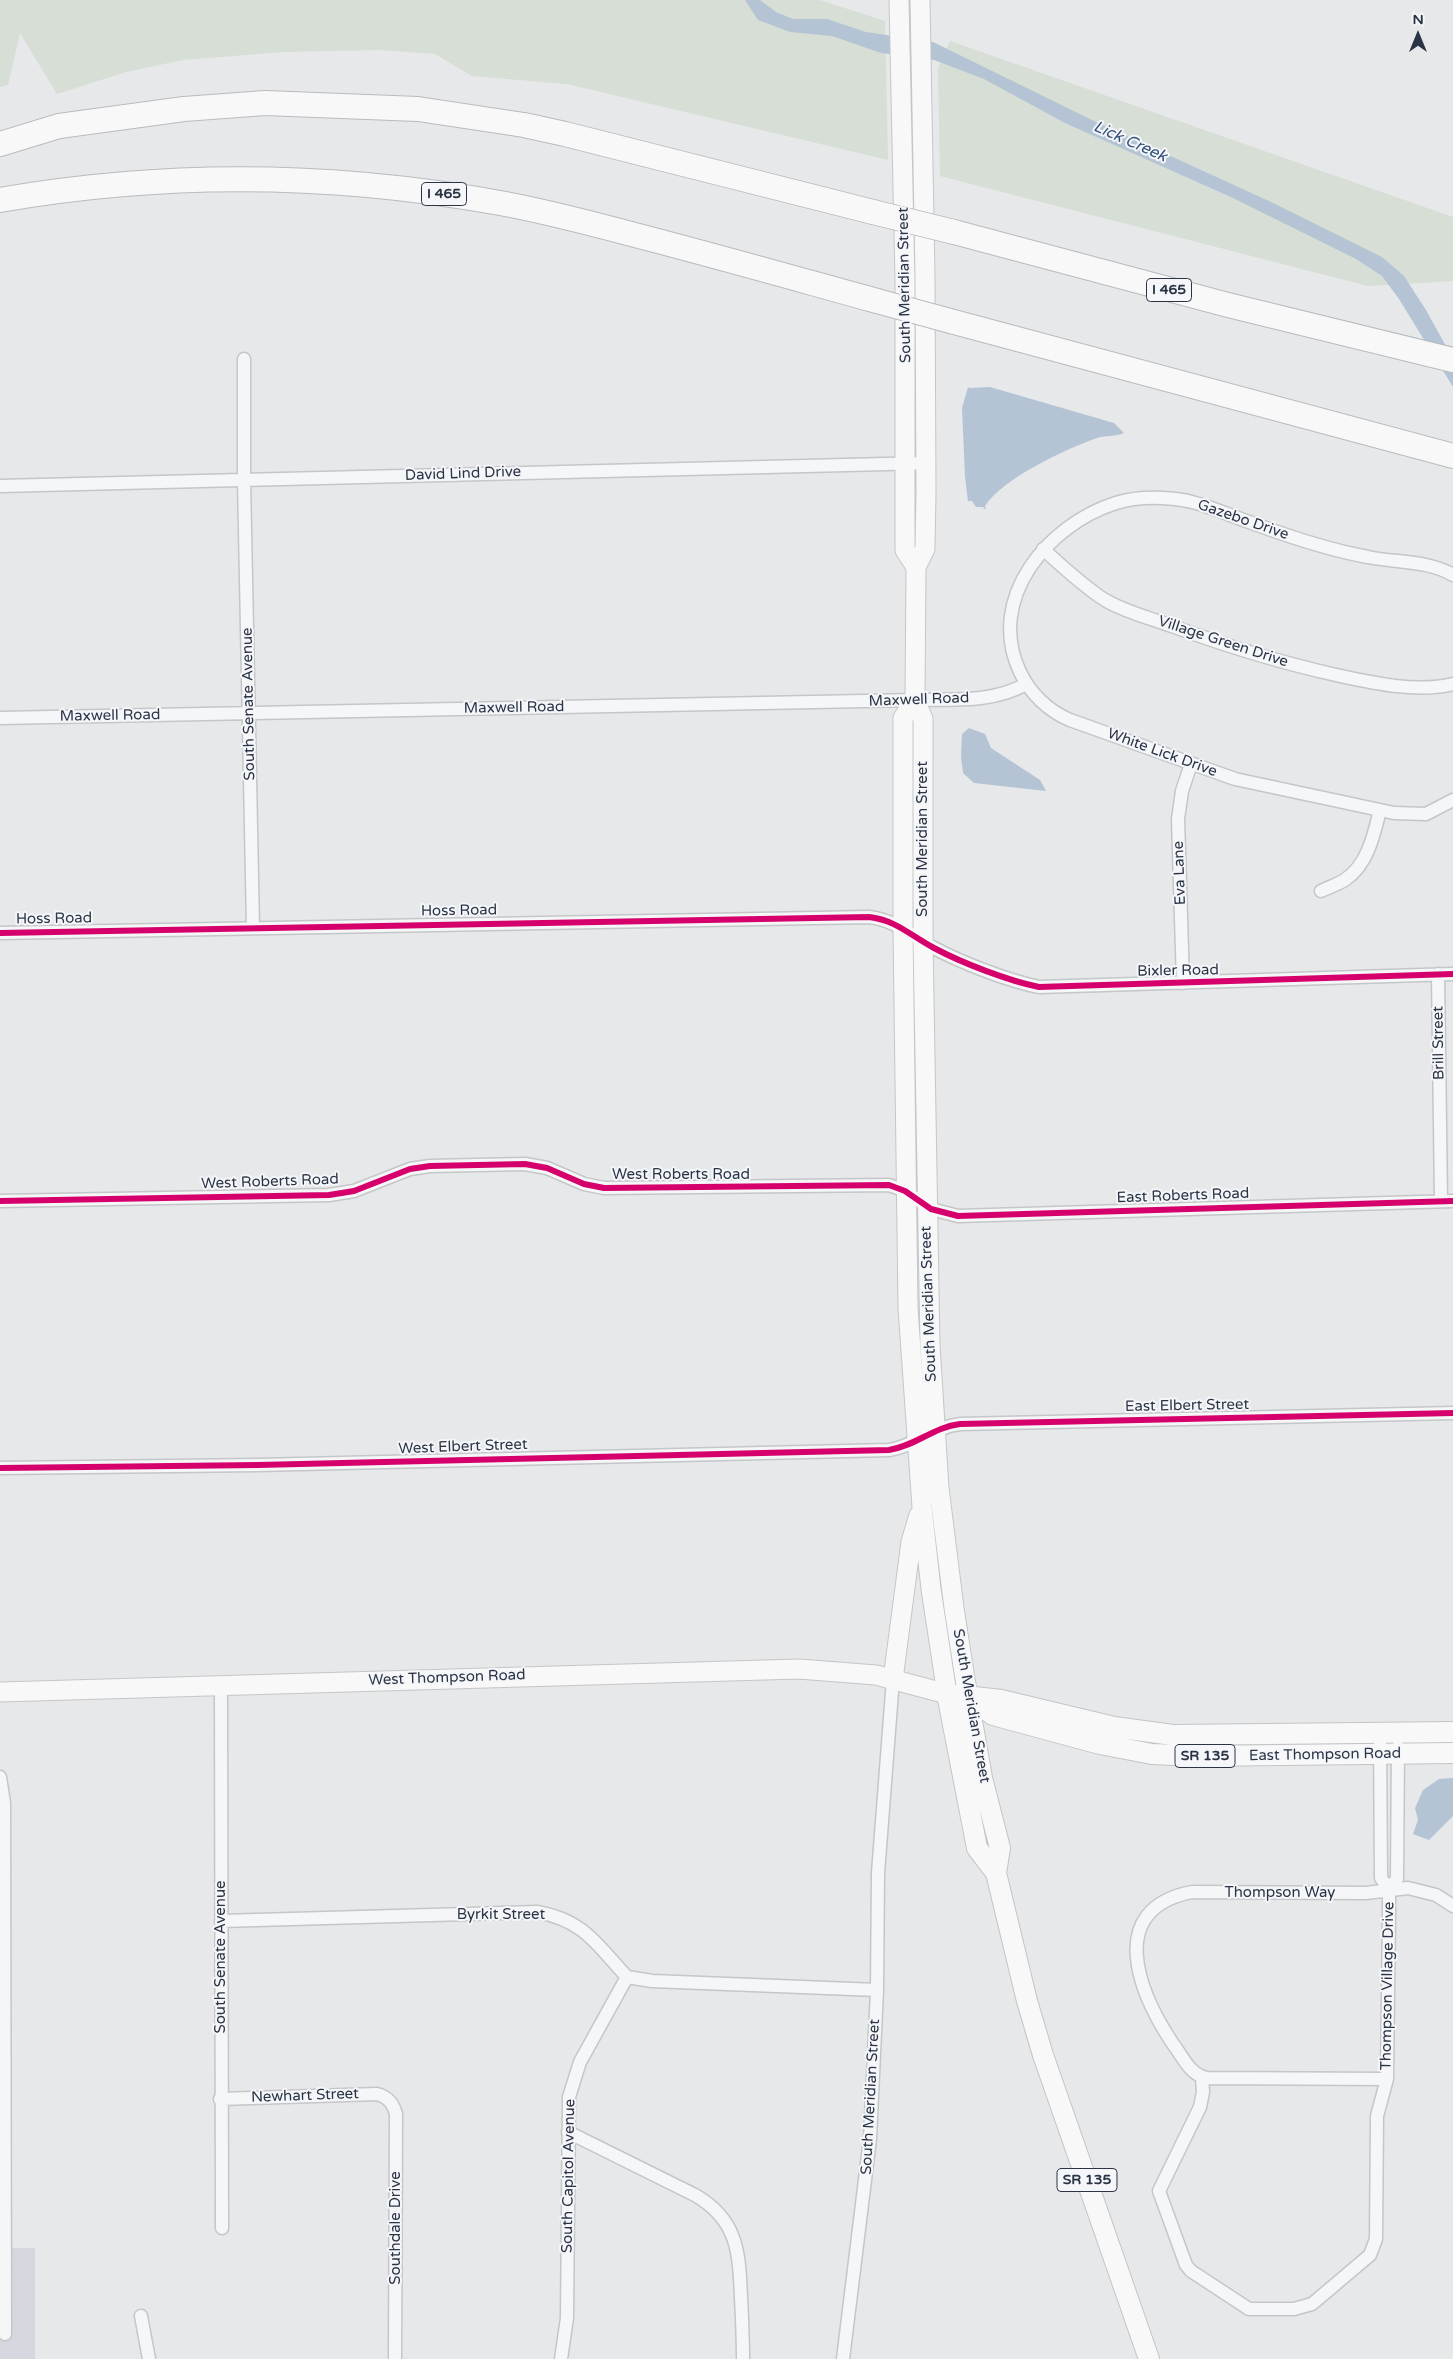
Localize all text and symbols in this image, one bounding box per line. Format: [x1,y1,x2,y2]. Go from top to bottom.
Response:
north arrow [1393,10,1443,60]
text: N [1412,11,1424,28]
water label: Lick Creek [1090,117,1170,167]
road number: I 465 [422,182,466,205]
street label: South Meridian Street [895,207,915,363]
road number: I 465 [1146,278,1192,302]
street label: David Lind Drive [405,463,521,485]
street label: Gazebo Drive [1195,496,1291,544]
street label: Village Green Drive [1156,612,1290,672]
street label: South Senate Avenue [239,627,259,781]
street label: Maxwell Road [868,689,970,711]
street label: Maxwell Road [464,698,564,718]
street label: Maxwell Road [60,706,160,726]
street label: White Lick Drive [1105,725,1219,781]
street label: South Meridian Street [914,761,932,917]
street label: Eva Lane [1170,841,1190,905]
street label: Hoss Road [421,901,497,921]
street label: Hoss Road [16,909,92,929]
street label: Bixler Road [1137,961,1219,981]
street label: Brill Street [1429,1006,1449,1080]
street label: West Roberts Road [612,1166,750,1184]
street label: West Roberts Road [201,1171,339,1193]
street label: East Roberts Road [1116,1185,1250,1207]
street label: South Meridian Street [917,1226,941,1382]
street label: East Elbert Street [1125,1396,1249,1416]
street label: West Elbert Street [398,1436,528,1458]
street label: South Meridian Street [949,1628,993,1784]
street label: West Thompson Road [368,1666,526,1690]
road number: SR 135 [1175,1744,1235,1768]
street label: East Thompson Road [1249,1745,1401,1765]
street label: South Senate Avenue [212,1880,230,2034]
street label: Thompson Way [1225,1884,1335,1902]
street label: Thompson Village Drive [1378,1902,1398,2070]
street label: Byrkit Street [457,1906,545,1924]
street label: South Meridian Street [858,2019,884,2175]
street label: Newhart Street [251,2085,359,2107]
street label: South Capitol Avenue [559,2099,579,2253]
road number: SR 135 [1057,2168,1117,2192]
street label: Southdale Drive [387,2171,405,2285]

